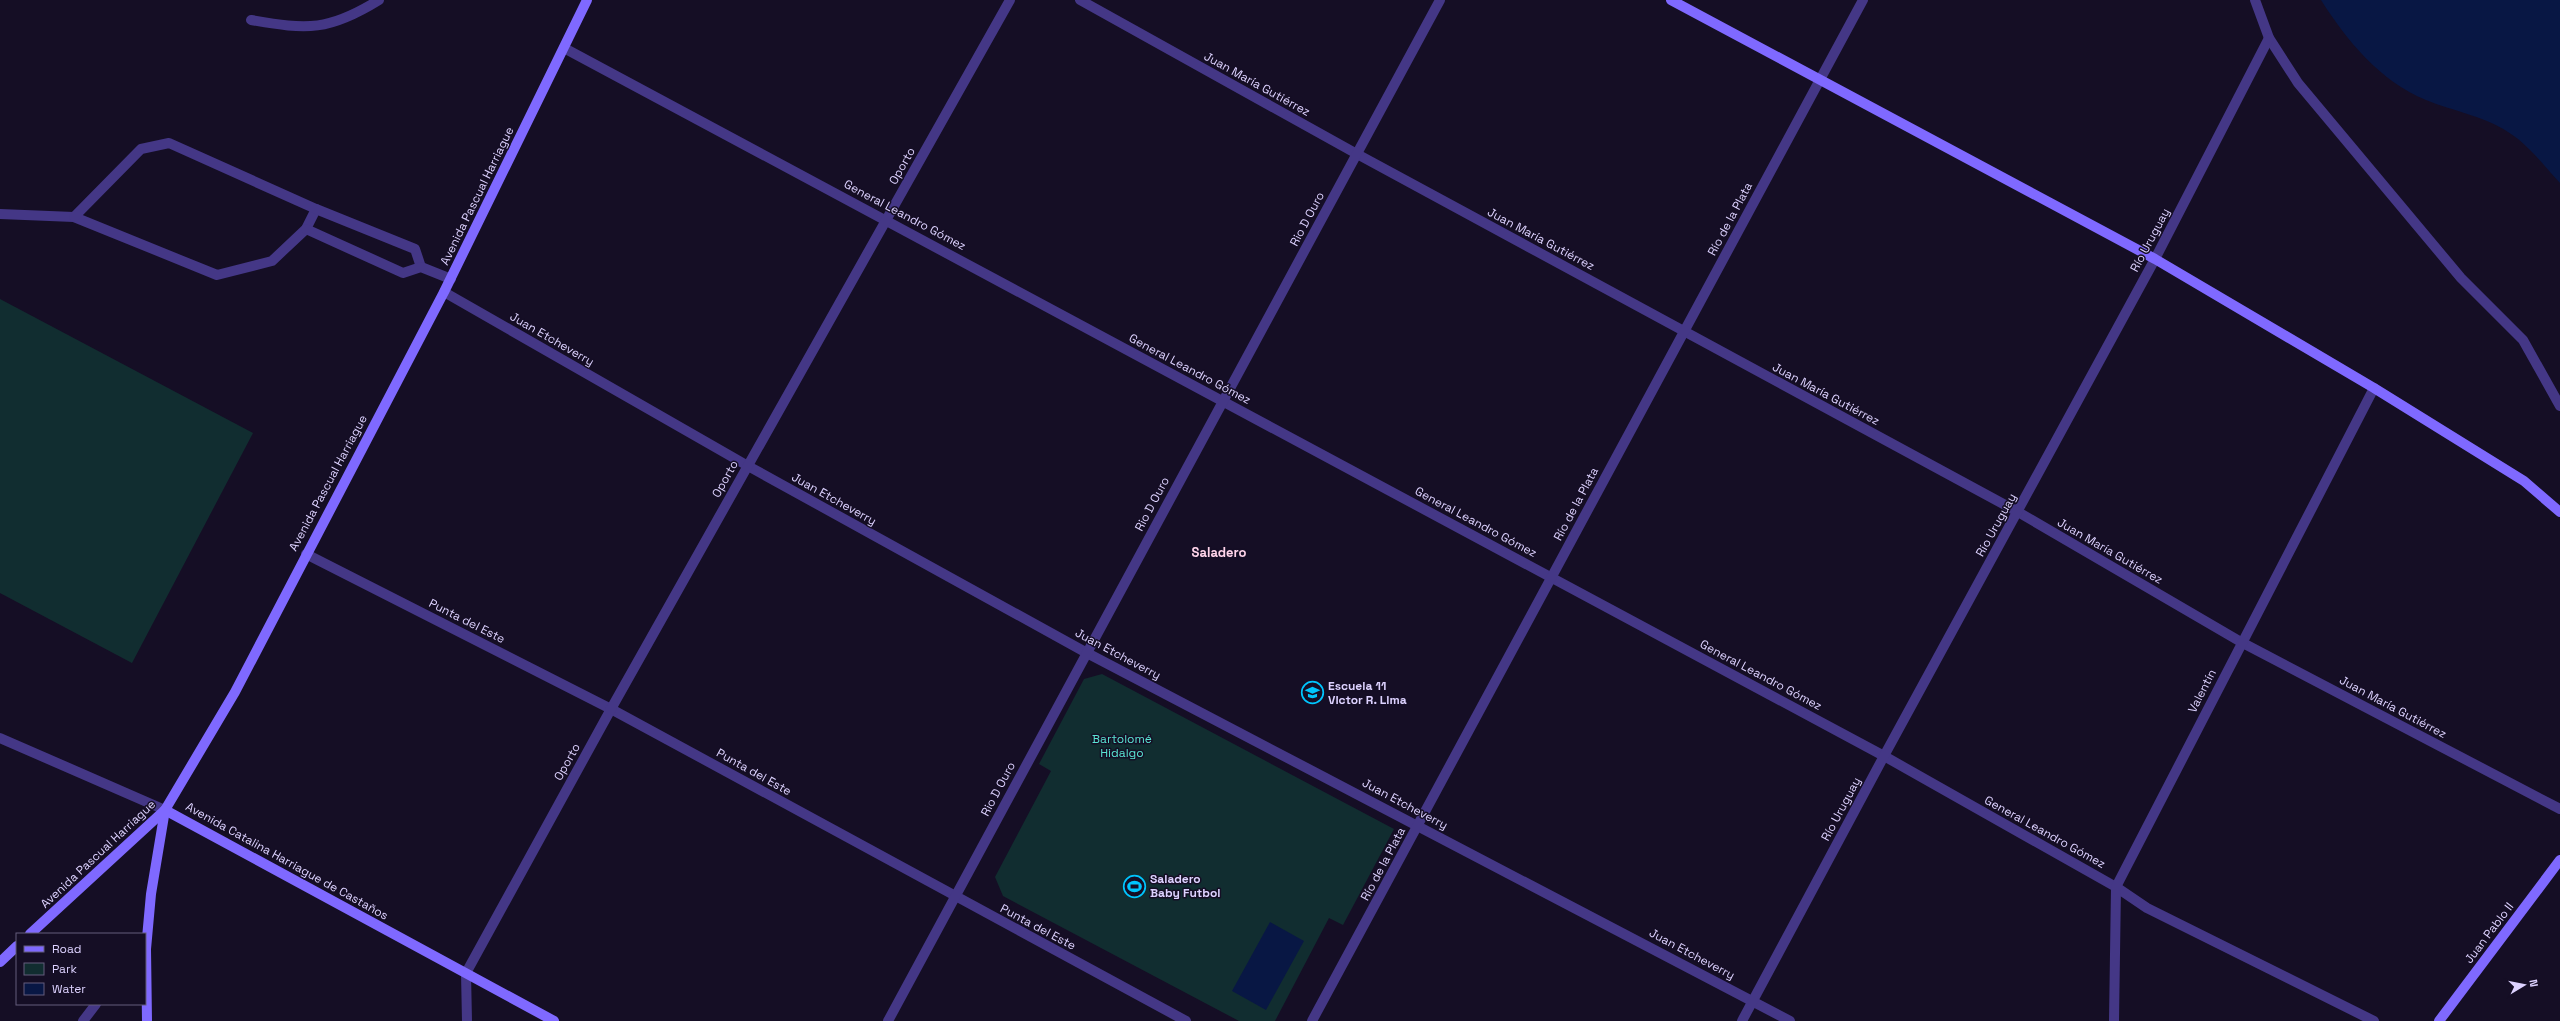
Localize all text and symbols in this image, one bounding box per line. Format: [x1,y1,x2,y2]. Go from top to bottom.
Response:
street label: Juan María Gutiérrez [1201,48,1313,120]
street label: Avenida Pascual Harriague [436,124,518,268]
street label: Oporto [885,144,919,188]
street label: General Leandro Gómez [841,176,969,254]
street label: Río de la Plata [1704,179,1756,258]
street label: Rio D Ouro [1286,189,1328,249]
street label: Juan María Gutiérrez [1485,204,1597,274]
street label: Río Uruguay [2127,205,2173,275]
street label: Juan Etcheverry [507,308,597,370]
street label: General Leandro Gómez [1126,330,1254,408]
street label: Juan María Gutiérrez [1770,359,1882,429]
street label: Avenida Pascual Harriague [285,412,371,554]
street label: Oporto [708,457,742,501]
street label: Río de la Plata [1550,464,1602,543]
street label: Juan Etcheverry [789,469,879,529]
street label: Rio D Ouro [1131,474,1173,534]
street label: General Leandro Gómez [1412,483,1540,561]
street label: Río Uruguay [1972,491,2020,559]
street label: Juan María Gutiérrez [2054,514,2166,588]
district label: Saladero [1192,544,1246,561]
street label: Punta del Este [426,595,508,647]
street label: Juan Etcheverry [1072,625,1164,683]
street label: General Leandro Gómez [1697,636,1825,714]
street label: Valentín [2184,666,2220,716]
street label: Juan María Gutiérrez [2337,672,2449,742]
place label: Escuela 11 Victor R. Lima [1328,678,1407,708]
school or university icon: Escuela 11 Victor R. Lima [1299,680,1325,706]
park label: Bartolomé Hidalgo [1092,731,1152,761]
street label: Oporto [550,740,584,784]
street label: Punta del Este [714,745,794,799]
street label: Rio D Ouro [977,759,1019,819]
street label: Río Uruguay [1818,774,1864,844]
street label: Juan Etcheverry [1359,775,1451,833]
street label: General Leandro Gómez [1982,792,2108,872]
street label: Avenida Pascual Harriague [37,796,159,912]
street label: Avenida Catalina Harriague de Castaños [183,798,391,924]
street label: Río de la Plata [1357,824,1409,903]
place label: Saladero Baby Futbol [1150,871,1220,901]
sports icon: Saladero Baby Futbol [1121,873,1147,899]
street label: Juan Pablo II [2461,899,2517,967]
street label: Punta del Este [997,900,1079,954]
street label: Juan Etcheverry [1646,925,1738,983]
legend [16,933,146,1005]
text: Road [52,941,81,957]
text: Park [52,961,77,977]
north arrow [2504,965,2544,1005]
text: N [2526,978,2541,988]
text: Water [52,981,86,997]

